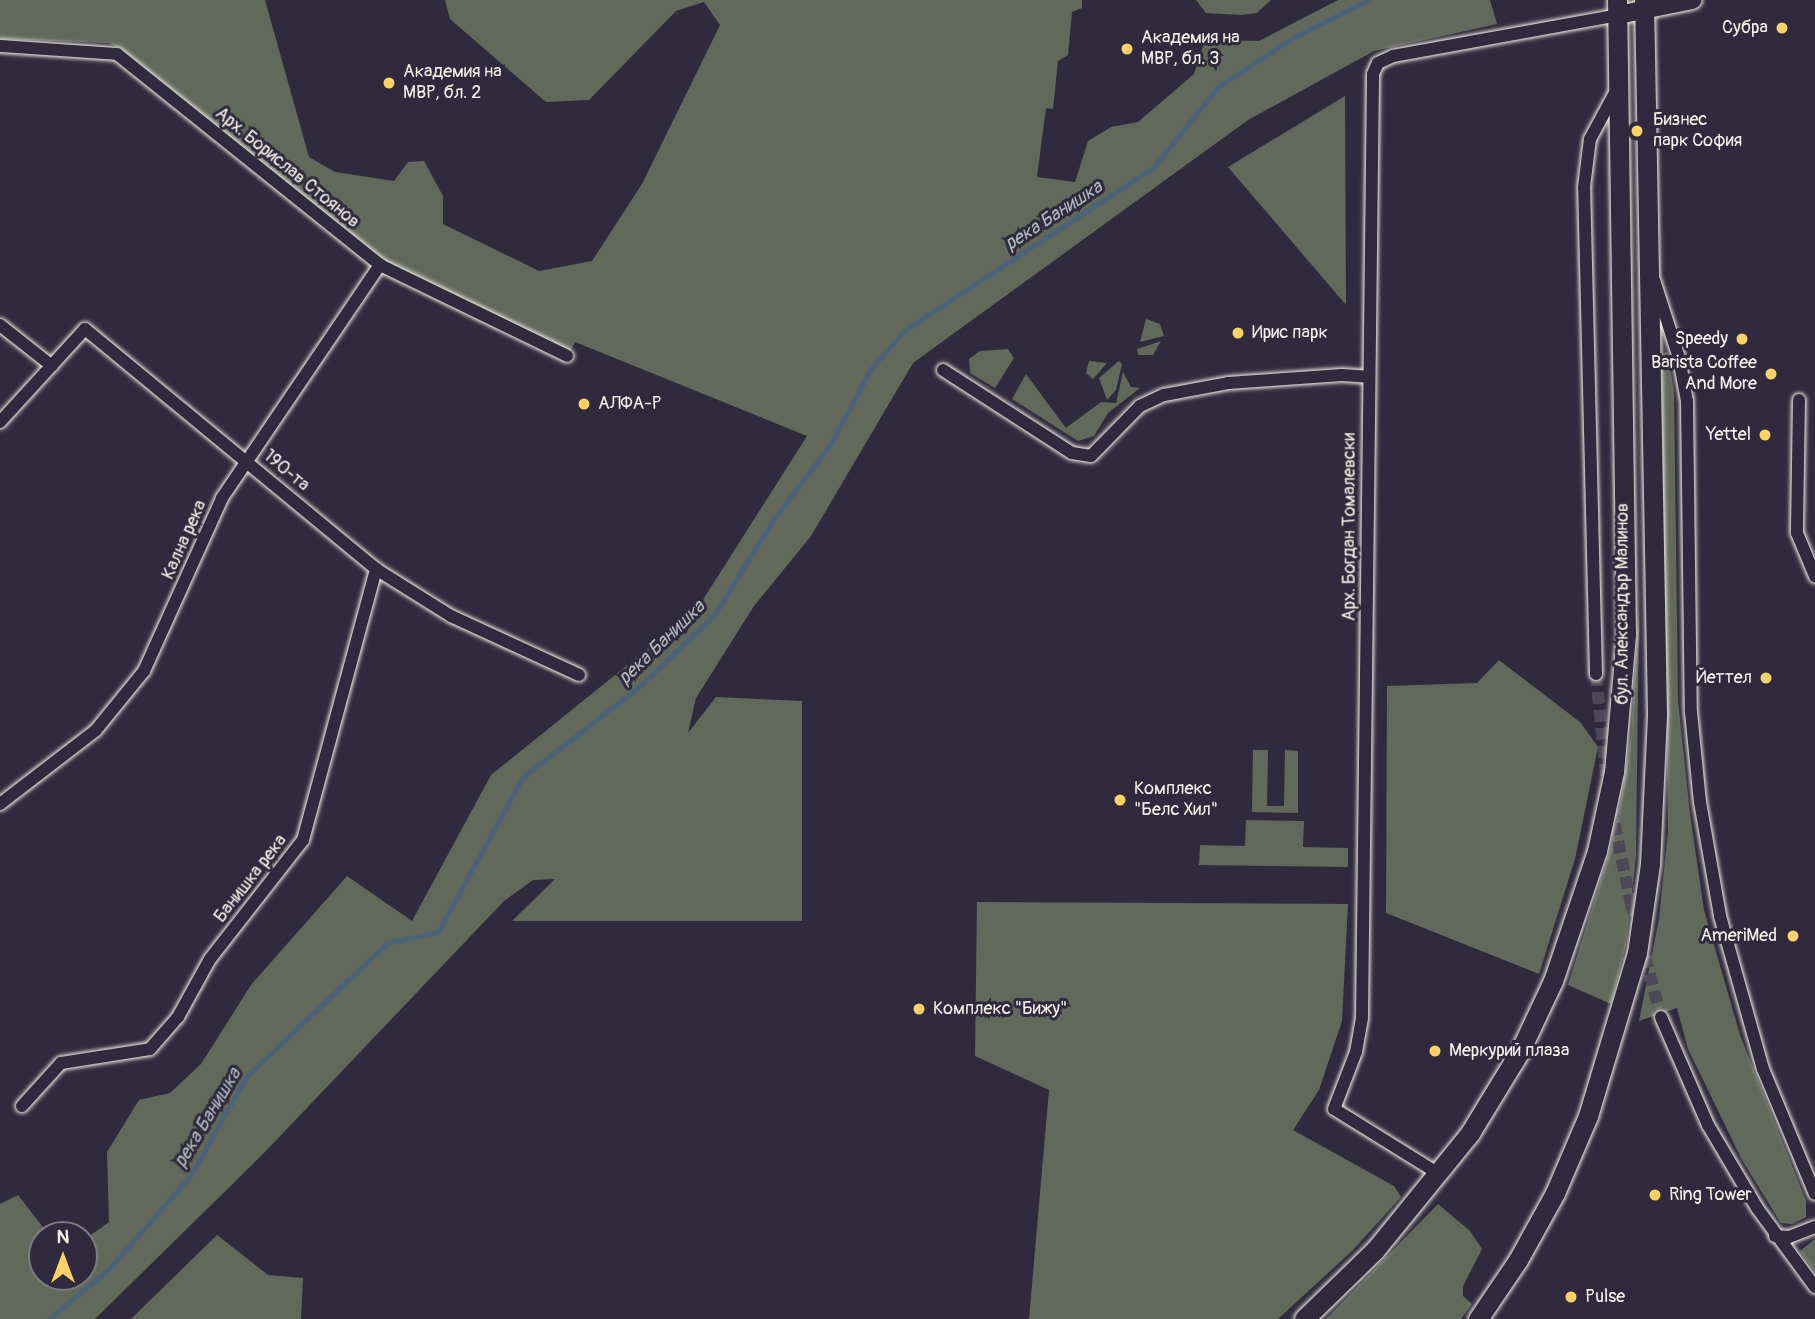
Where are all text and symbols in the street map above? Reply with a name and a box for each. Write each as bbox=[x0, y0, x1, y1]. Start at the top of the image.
place label: Субра bbox=[1722, 17, 1768, 39]
marker: Субра bbox=[1774, 20, 1790, 36]
place label: Академия на МВР, бл. 3 bbox=[1141, 28, 1240, 70]
marker: Академия на МВР, бл. 3 bbox=[1119, 41, 1135, 57]
place label: Академия на МВР, бл. 2 bbox=[403, 62, 502, 104]
marker: Академия на МВР, бл. 2 bbox=[381, 75, 397, 91]
street label: Арх. Борислав Стоянов bbox=[210, 103, 364, 233]
place label: Бизнес парк София bbox=[1653, 110, 1742, 152]
marker: Бизнес парк София bbox=[1627, 121, 1647, 141]
water label: река Банишка bbox=[1001, 176, 1107, 256]
place label: Ирис парк bbox=[1252, 322, 1328, 344]
marker: Ирис парк bbox=[1230, 325, 1246, 341]
place label: Speedy bbox=[1675, 328, 1728, 350]
marker: Speedy bbox=[1734, 331, 1750, 347]
place label: Barista Coffee And More bbox=[1651, 353, 1757, 396]
marker: Barista Coffee And More bbox=[1763, 366, 1779, 382]
place label: АЛФА-Р bbox=[598, 393, 661, 415]
marker: АЛФА-Р bbox=[576, 396, 592, 412]
place label: Yettel bbox=[1706, 424, 1751, 446]
marker: Yettel bbox=[1757, 427, 1773, 443]
street label: Арх. Богдан Томалевски bbox=[1339, 433, 1361, 621]
street label: 190-та bbox=[259, 445, 313, 497]
street label: Кална река bbox=[158, 497, 212, 583]
street label: бул. Александър Малинов bbox=[1612, 503, 1634, 705]
water label: река Банишка bbox=[614, 596, 710, 690]
place label: Йеттел bbox=[1696, 667, 1752, 689]
marker: Йеттел bbox=[1758, 670, 1774, 686]
place label: Комплекс "Белс Хил" bbox=[1134, 779, 1218, 822]
marker: Комплекс "Белс Хил" bbox=[1112, 792, 1128, 808]
street label: Банишка река bbox=[210, 831, 292, 927]
place label: AmeriMed bbox=[1701, 925, 1777, 947]
marker: AmeriMed bbox=[1783, 926, 1803, 946]
place label: Комплекс "Бижу" bbox=[933, 998, 1067, 1020]
marker: Комплекс "Бижу" bbox=[911, 1001, 927, 1017]
place label: Меркурий плаза bbox=[1449, 1040, 1569, 1062]
marker: Меркурий плаза bbox=[1427, 1043, 1443, 1059]
water label: река Банишка bbox=[170, 1064, 246, 1172]
place label: Ring Tower bbox=[1669, 1184, 1752, 1206]
marker: Ring Tower bbox=[1647, 1187, 1663, 1203]
north arrow bbox=[28, 1221, 98, 1291]
text: N bbox=[57, 1225, 69, 1249]
place label: Pulse bbox=[1585, 1286, 1625, 1308]
marker: Pulse bbox=[1563, 1289, 1579, 1305]

